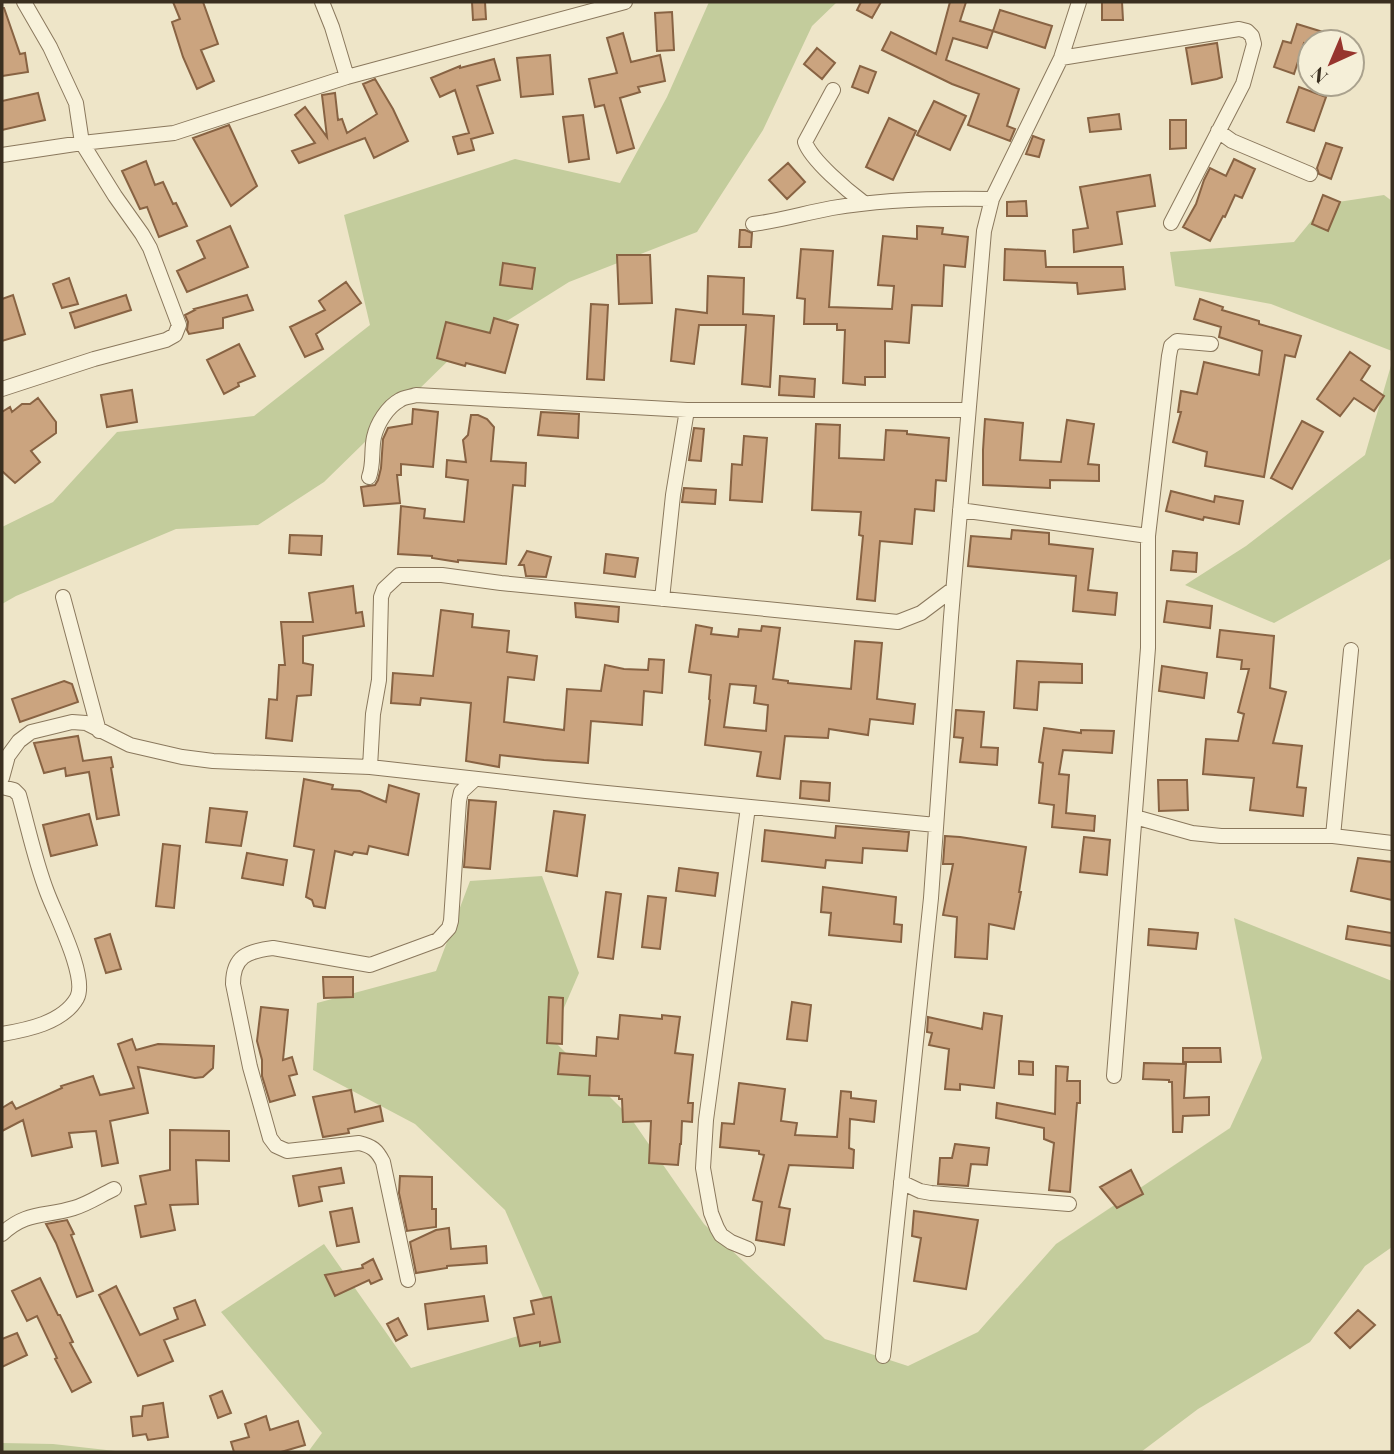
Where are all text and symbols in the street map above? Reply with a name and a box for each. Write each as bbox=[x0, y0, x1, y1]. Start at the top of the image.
north arrow bbox=[1296, 28, 1366, 98]
text: N bbox=[1304, 62, 1332, 90]

